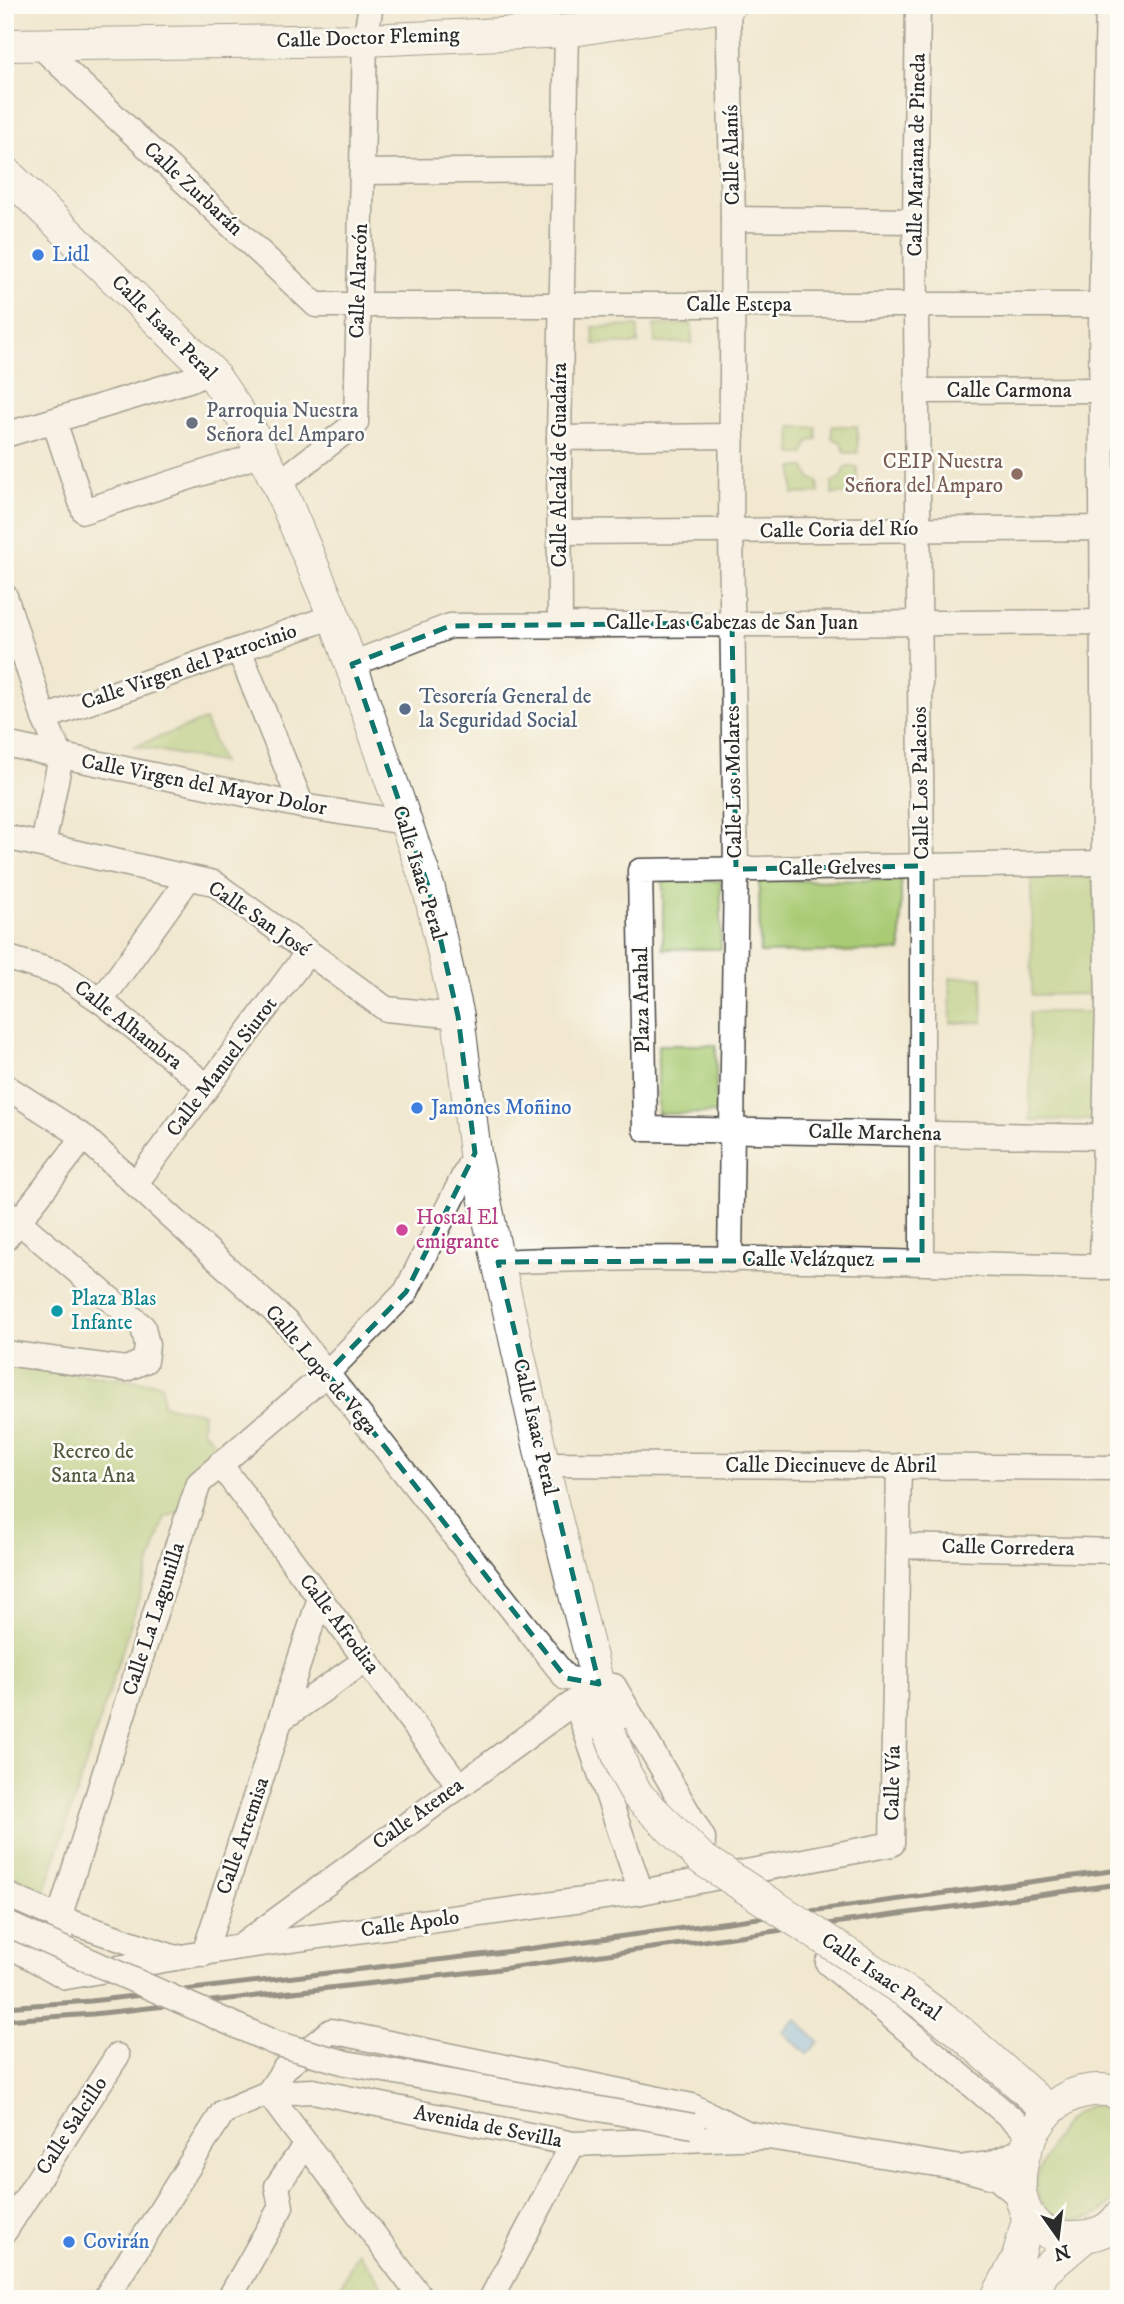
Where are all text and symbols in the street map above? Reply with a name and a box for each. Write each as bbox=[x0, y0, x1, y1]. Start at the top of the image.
street label: Calle Doctor Fleming bbox=[276, 22, 461, 54]
street label: Calle Mariana de Pineda bbox=[902, 53, 932, 257]
street label: Calle Alanís bbox=[718, 104, 746, 206]
street label: Calle Zurbarán bbox=[138, 136, 248, 242]
street label: Calle Alarcón bbox=[344, 223, 374, 339]
place label: Lidl bbox=[52, 242, 90, 268]
marker: Lidl bbox=[30, 247, 46, 263]
street label: Calle Isaac Peral bbox=[106, 270, 223, 387]
street label: Calle Estepa bbox=[686, 292, 792, 318]
street label: Calle Alcalá de Guadaíra bbox=[547, 362, 573, 567]
street label: Calle Carmona bbox=[946, 378, 1072, 404]
place label: Parroquia Nuestra Señora del Amparo bbox=[206, 398, 365, 448]
marker: Parroquia Nuestra Señora del Amparo bbox=[184, 415, 200, 431]
place label: CEIP Nuestra Señora del Amparo bbox=[844, 449, 1003, 499]
marker: CEIP Nuestra Señora del Amparo bbox=[1009, 466, 1025, 482]
street label: Calle Coria del Río bbox=[759, 516, 919, 544]
street label: Calle Las Cabezas de San Juan bbox=[606, 610, 858, 636]
street label: Calle Virgen del Patrocinio bbox=[78, 618, 300, 716]
place label: Tesorería General de la Seguridad Social bbox=[419, 684, 592, 734]
marker: Tesorería General de la Seguridad Social bbox=[397, 701, 413, 717]
street label: Calle Los Molares bbox=[720, 705, 748, 859]
street label: Calle Los Palacios bbox=[907, 706, 935, 860]
street label: Calle Virgen del Mayor Dolor bbox=[79, 748, 329, 822]
street label: Calle Isaac Peral bbox=[386, 803, 452, 944]
street label: Calle Gelves bbox=[778, 854, 882, 882]
street label: Calle San José bbox=[203, 875, 315, 963]
street label: Plaza Arahal bbox=[628, 946, 656, 1053]
street label: Calle Alhambra bbox=[69, 975, 187, 1075]
street label: Calle Manuel Siurot bbox=[161, 992, 283, 1142]
place label: Jamones Moñino bbox=[429, 1095, 572, 1121]
marker: Jamones Moñino bbox=[409, 1100, 425, 1116]
street label: Calle Marchena bbox=[808, 1119, 942, 1147]
place label: Hostal El emigrante bbox=[416, 1205, 499, 1255]
marker: Hostal El emigrante bbox=[394, 1222, 410, 1238]
street label: Calle Velázquez bbox=[742, 1247, 874, 1273]
place label: Plaza Blas Infante bbox=[71, 1286, 156, 1336]
street label: Calle Lope de Vega bbox=[259, 1300, 383, 1440]
marker: Plaza Blas Infante bbox=[49, 1303, 65, 1319]
street label: Calle Isaac Peral bbox=[507, 1356, 563, 1498]
park label: Recreo de Santa Ana bbox=[51, 1439, 135, 1489]
street label: Calle Diecinueve de Abril bbox=[725, 1453, 937, 1479]
street label: Calle Corredera bbox=[941, 1534, 1075, 1562]
street label: Calle La Lagunilla bbox=[117, 1539, 191, 1699]
street label: Calle Afrodita bbox=[293, 1569, 385, 1679]
street label: Calle Vía bbox=[879, 1745, 907, 1821]
street label: Calle Atenea bbox=[368, 1772, 469, 1856]
street label: Calle Artemisa bbox=[211, 1774, 275, 1898]
street label: Calle Apolo bbox=[359, 1904, 461, 1944]
street label: Calle Isaac Peral bbox=[816, 1927, 947, 2027]
street label: Calle Salcillo bbox=[31, 2072, 113, 2180]
street label: Avenida de Sevilla bbox=[412, 2100, 565, 2154]
north arrow bbox=[1023, 2202, 1092, 2272]
place label: Covirán bbox=[83, 2229, 150, 2255]
marker: Covirán bbox=[61, 2234, 77, 2250]
text: N bbox=[1051, 2239, 1072, 2265]

